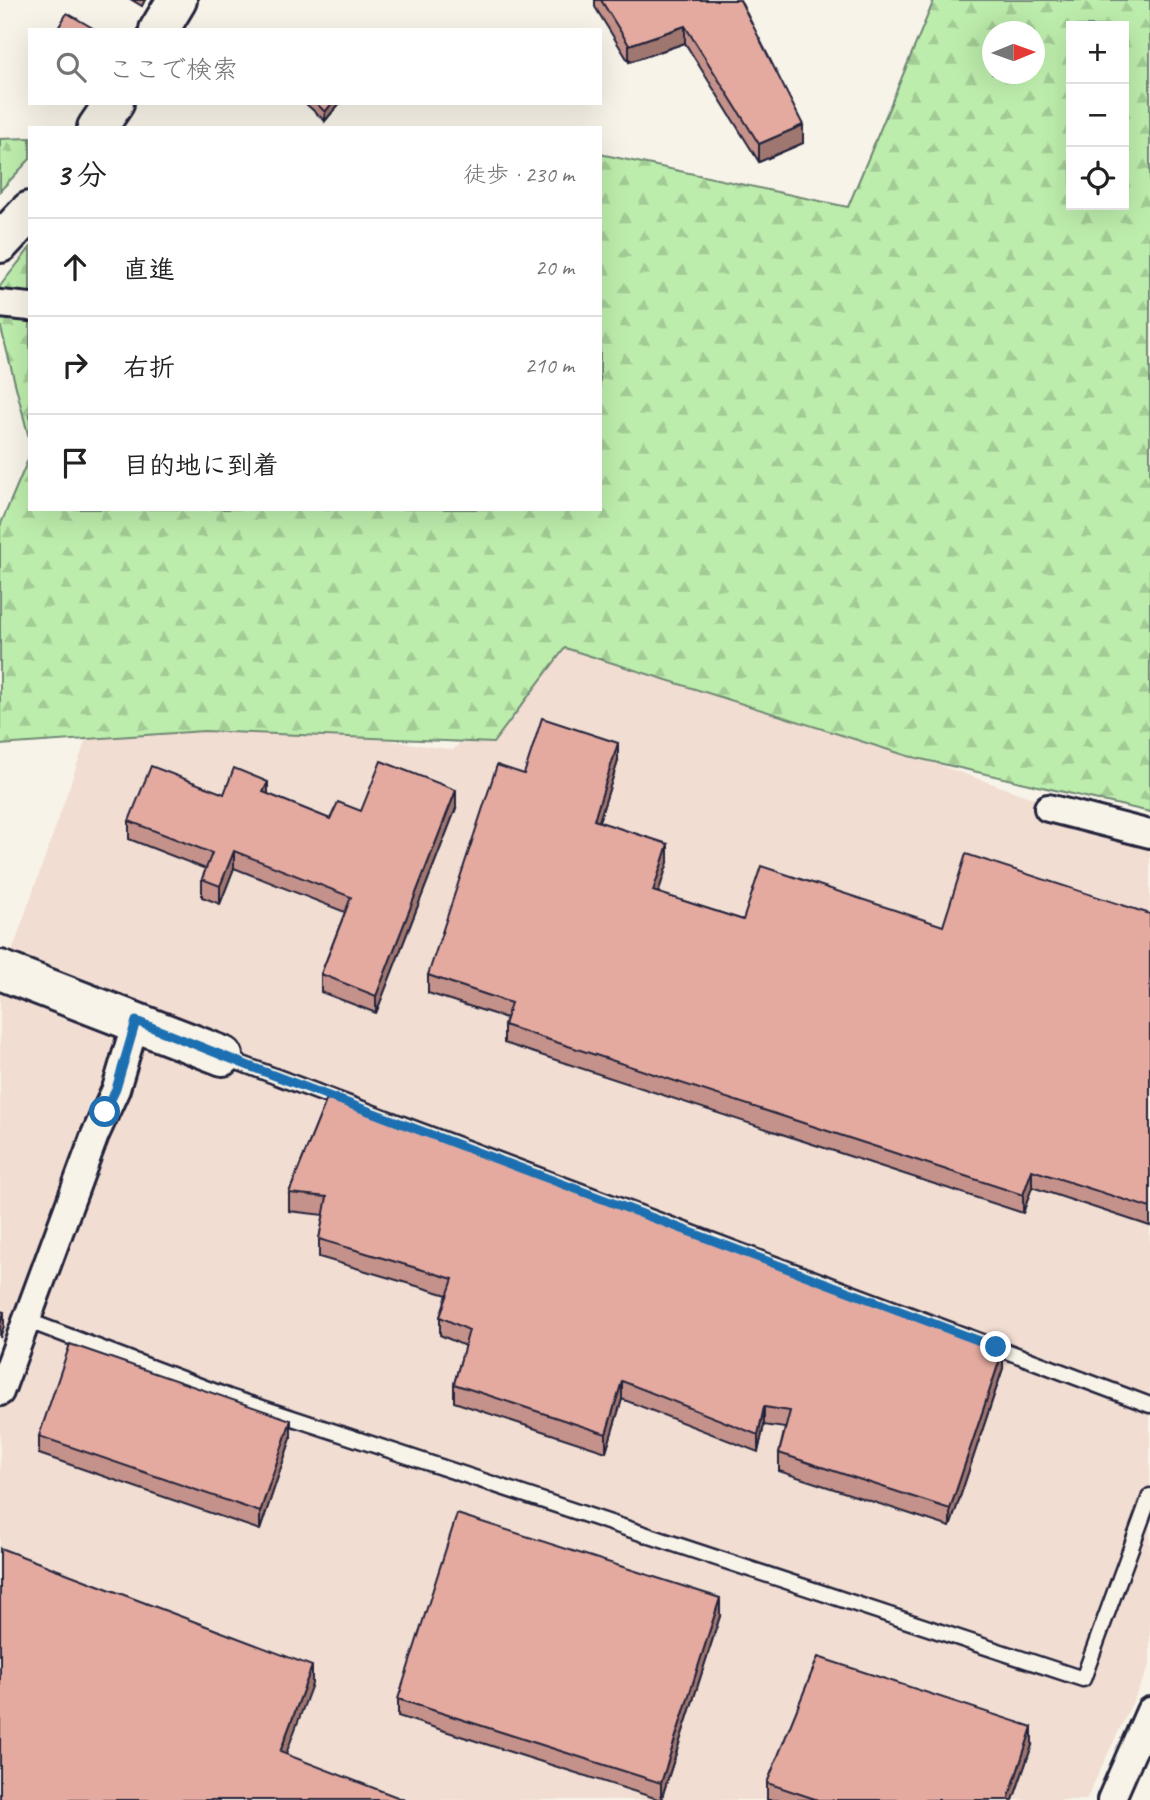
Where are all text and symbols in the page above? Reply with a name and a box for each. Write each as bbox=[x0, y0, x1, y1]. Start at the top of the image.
north arrow bbox=[982, 21, 1045, 84]
map controls bbox=[1066, 21, 1129, 210]
button: + bbox=[1066, 21, 1129, 84]
search box bbox=[28, 28, 602, 105]
icon: search bbox=[52, 48, 90, 86]
text: ここで検索 bbox=[108, 53, 238, 86]
button: − bbox=[1066, 84, 1129, 147]
button: locate bbox=[1066, 147, 1129, 210]
text: 3 分 bbox=[56, 156, 107, 194]
text: 徒歩 · 230 m bbox=[463, 160, 574, 189]
icon: ahead bbox=[56, 248, 94, 286]
text: 直進 bbox=[123, 253, 175, 286]
text: 20 m bbox=[535, 253, 574, 282]
icon: right bbox=[56, 346, 94, 384]
text: 右折 bbox=[123, 351, 175, 384]
text: 210 m bbox=[525, 351, 574, 380]
icon: arrive bbox=[56, 444, 94, 482]
text: 目的地に到着 bbox=[123, 449, 279, 482]
route start bbox=[89, 1096, 120, 1127]
route end bbox=[980, 1331, 1011, 1362]

